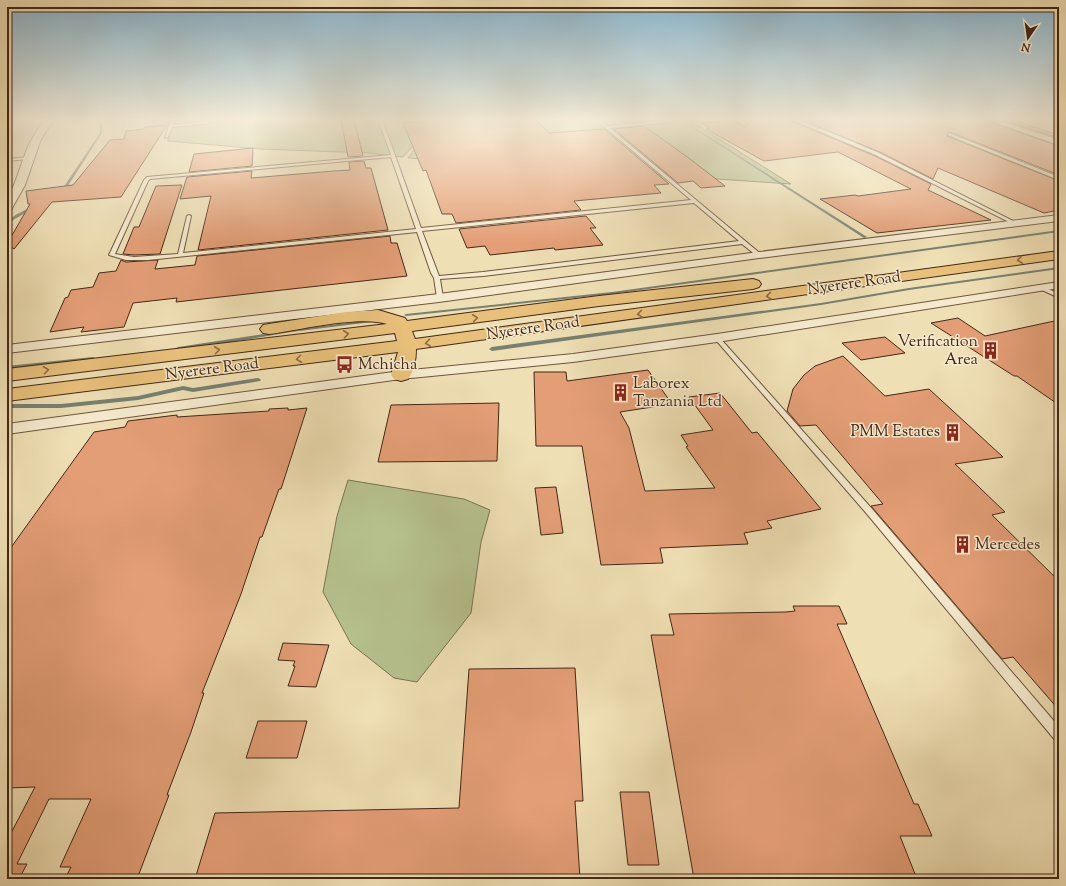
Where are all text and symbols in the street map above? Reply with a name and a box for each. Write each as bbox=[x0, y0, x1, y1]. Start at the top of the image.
north arrow bbox=[1008, 18, 1048, 58]
text: N bbox=[1020, 38, 1033, 56]
one-way arrow bbox=[1017, 255, 1023, 264]
street label: Nyerere Road bbox=[806, 266, 902, 302]
one-way arrow bbox=[766, 291, 772, 300]
one-way arrow bbox=[637, 309, 643, 318]
street label: Nyerere Road bbox=[485, 311, 581, 347]
one-way arrow bbox=[471, 314, 478, 323]
one-way arrow bbox=[342, 330, 349, 339]
place label: Verification Area bbox=[897, 331, 979, 372]
one-way arrow bbox=[425, 338, 431, 347]
building icon: Verification Area bbox=[981, 341, 1001, 361]
one-way arrow bbox=[213, 346, 220, 355]
street label: Nyerere Road bbox=[164, 353, 260, 387]
one-way arrow bbox=[296, 354, 302, 363]
place label: Mchicha bbox=[358, 354, 418, 377]
bus stop icon: Mchicha bbox=[335, 355, 355, 375]
one-way arrow bbox=[43, 366, 49, 375]
place label: Laborex Tanzania Ltd bbox=[633, 373, 722, 414]
building icon: Laborex Tanzania Ltd bbox=[610, 383, 630, 403]
place label: PMM Estates bbox=[851, 421, 940, 444]
building icon: PMM Estates bbox=[943, 422, 963, 442]
place label: Mercedes bbox=[975, 534, 1040, 557]
building icon: Mercedes bbox=[952, 535, 972, 555]

